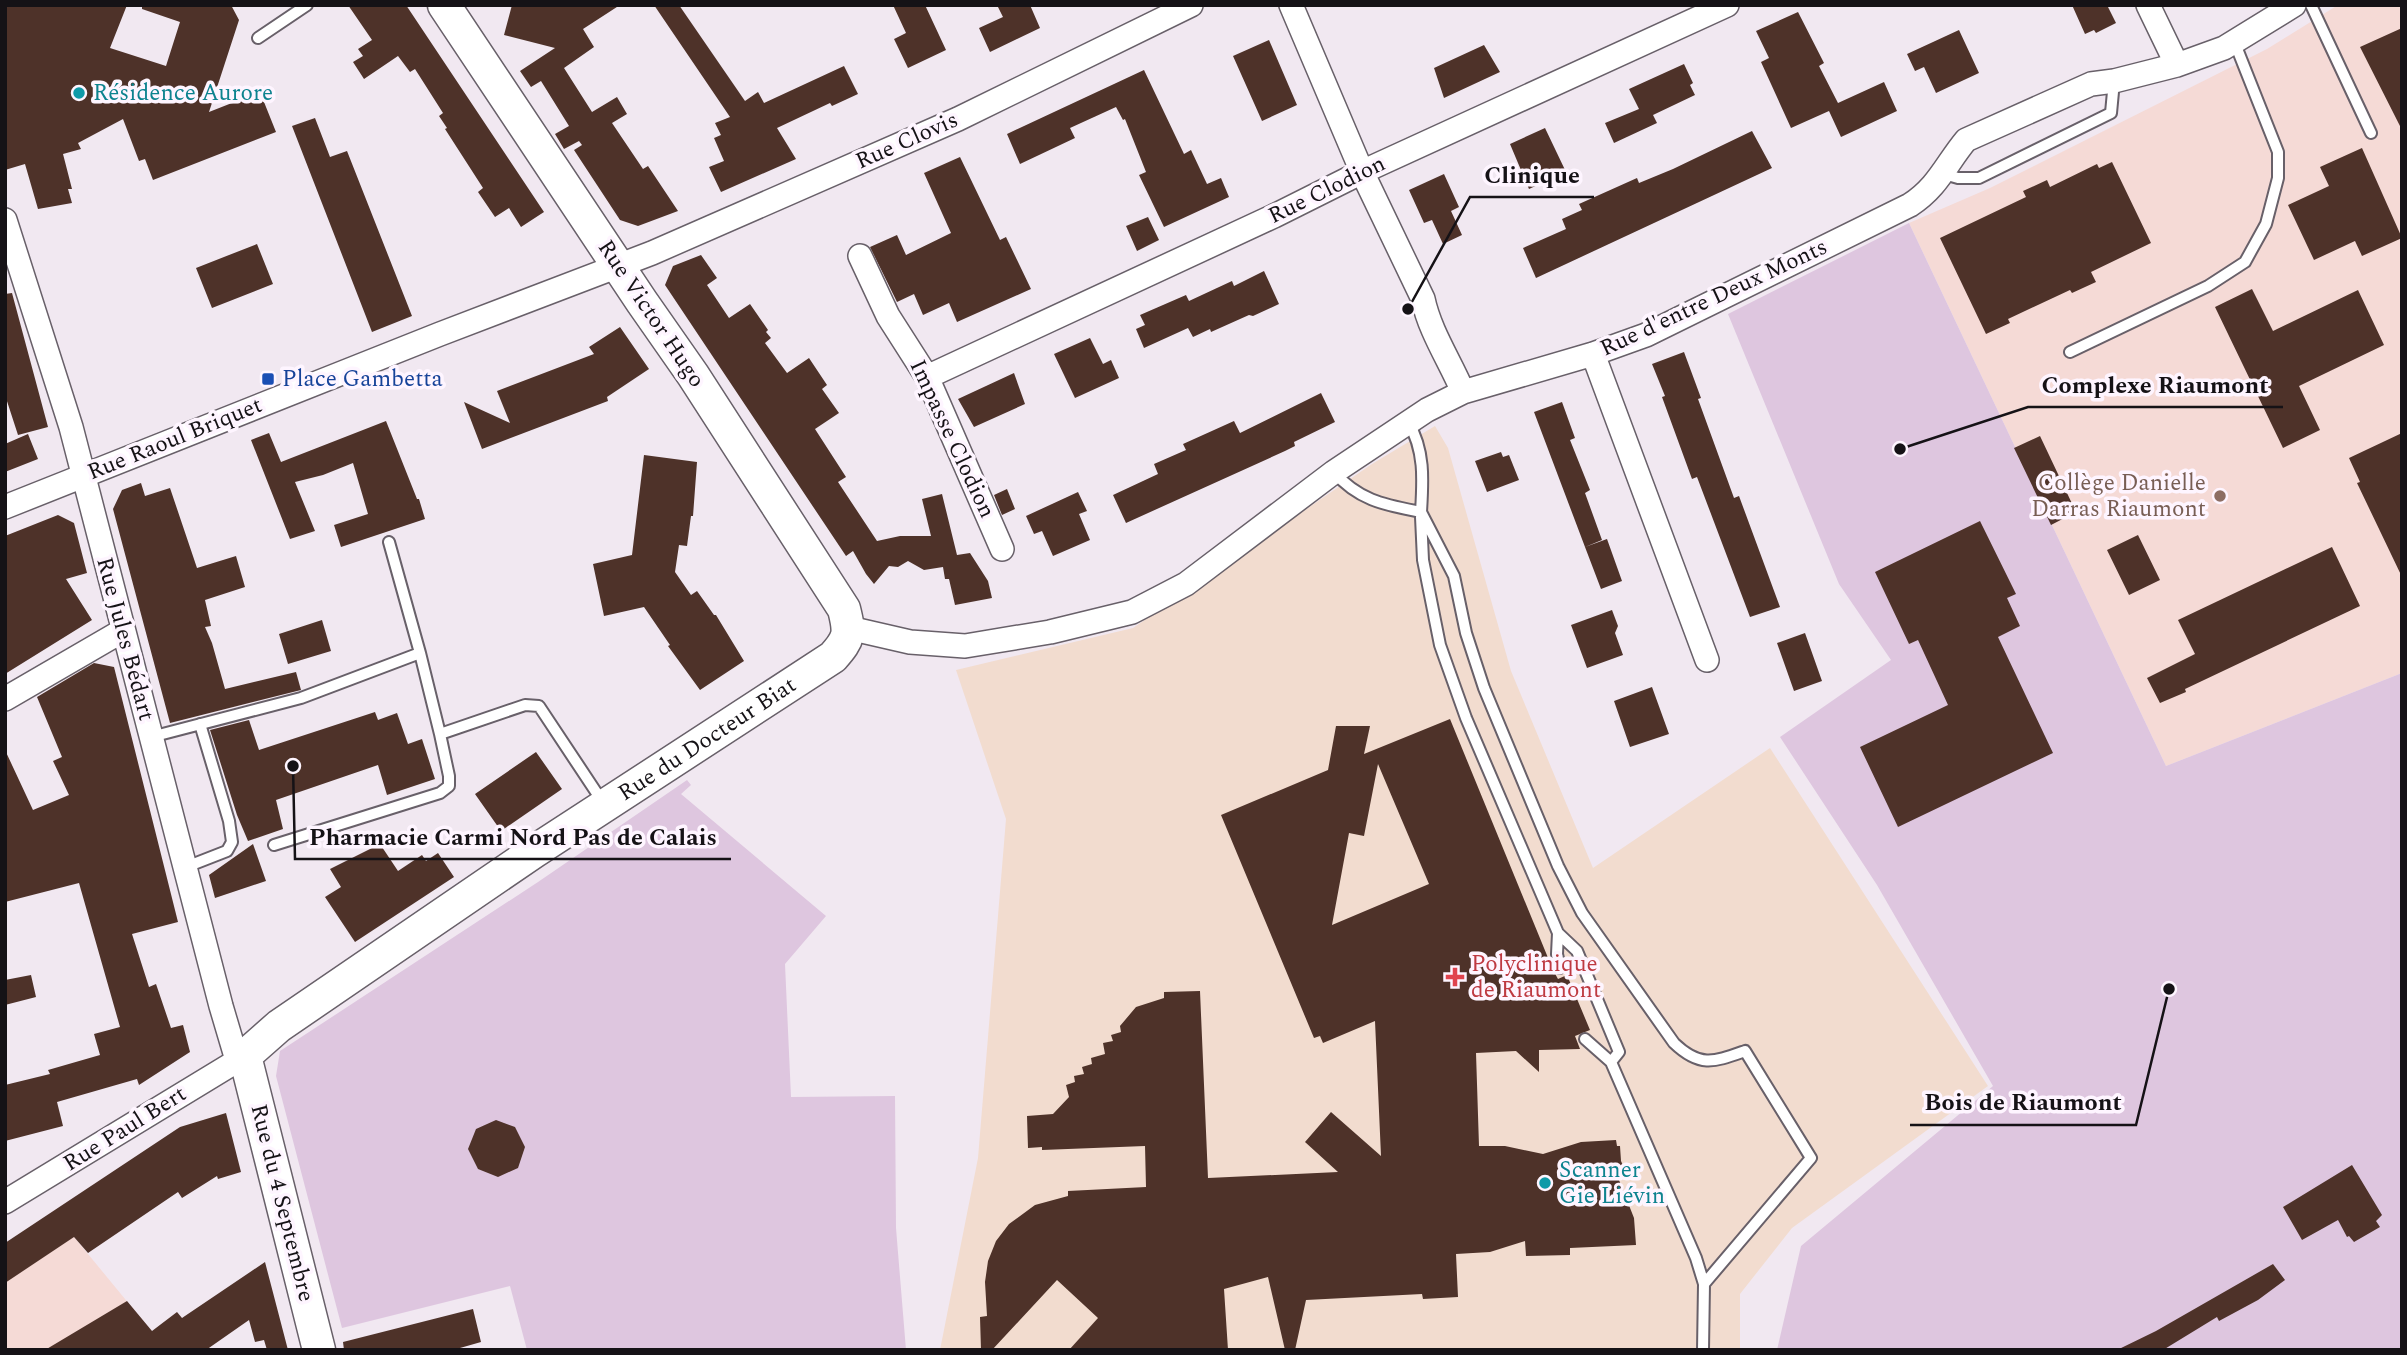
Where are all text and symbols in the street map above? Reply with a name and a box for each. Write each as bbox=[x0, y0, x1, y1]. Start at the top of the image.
place label: Résidence Aurore bbox=[93, 76, 273, 111]
marker: Résidence Aurore bbox=[71, 85, 87, 101]
street label: Rue Clovis bbox=[850, 103, 964, 179]
street label: Rue Clodion bbox=[1262, 146, 1392, 234]
callout: Clinique bbox=[1470, 152, 1594, 197]
text: Clinique bbox=[1484, 158, 1580, 194]
street label: Rue d'entre Deux Monts bbox=[1594, 230, 1834, 366]
street label: Rue Victor Hugo bbox=[588, 233, 714, 395]
street label: Impasse Clodion bbox=[900, 354, 1004, 524]
place label: Place Gambetta bbox=[282, 362, 443, 397]
callout: Complexe Riaumont bbox=[2028, 362, 2283, 407]
text: Complexe Riaumont bbox=[2041, 368, 2269, 404]
marker: Place Gambetta bbox=[260, 371, 276, 387]
street label: Rue Raoul Briquet bbox=[82, 388, 268, 490]
place label: Collège Danielle Darras Riaumont bbox=[2031, 466, 2206, 527]
marker: Collège Danielle Darras Riaumont bbox=[2212, 488, 2228, 504]
street label: Rue Jules Bédart bbox=[86, 553, 164, 725]
street label: Rue du Docteur Biat bbox=[611, 668, 803, 810]
callout: Pharmacie Carmi Nord Pas de Calais bbox=[295, 814, 731, 859]
text: Pharmacie Carmi Nord Pas de Calais bbox=[309, 820, 717, 856]
place label: Polyclinique de Riaumont bbox=[1471, 947, 1601, 1008]
marker: Polyclinique de Riaumont bbox=[1445, 967, 1465, 987]
street label: Rue Paul Bert bbox=[57, 1077, 193, 1181]
callout: Bois de Riaumont bbox=[1910, 1080, 2136, 1125]
text: Bois de Riaumont bbox=[1924, 1085, 2122, 1121]
street label: Rue du 4 Septembre bbox=[241, 1100, 323, 1306]
place label: Scanner Gie Liévin bbox=[1559, 1153, 1665, 1214]
marker: Scanner Gie Liévin bbox=[1537, 1175, 1553, 1191]

